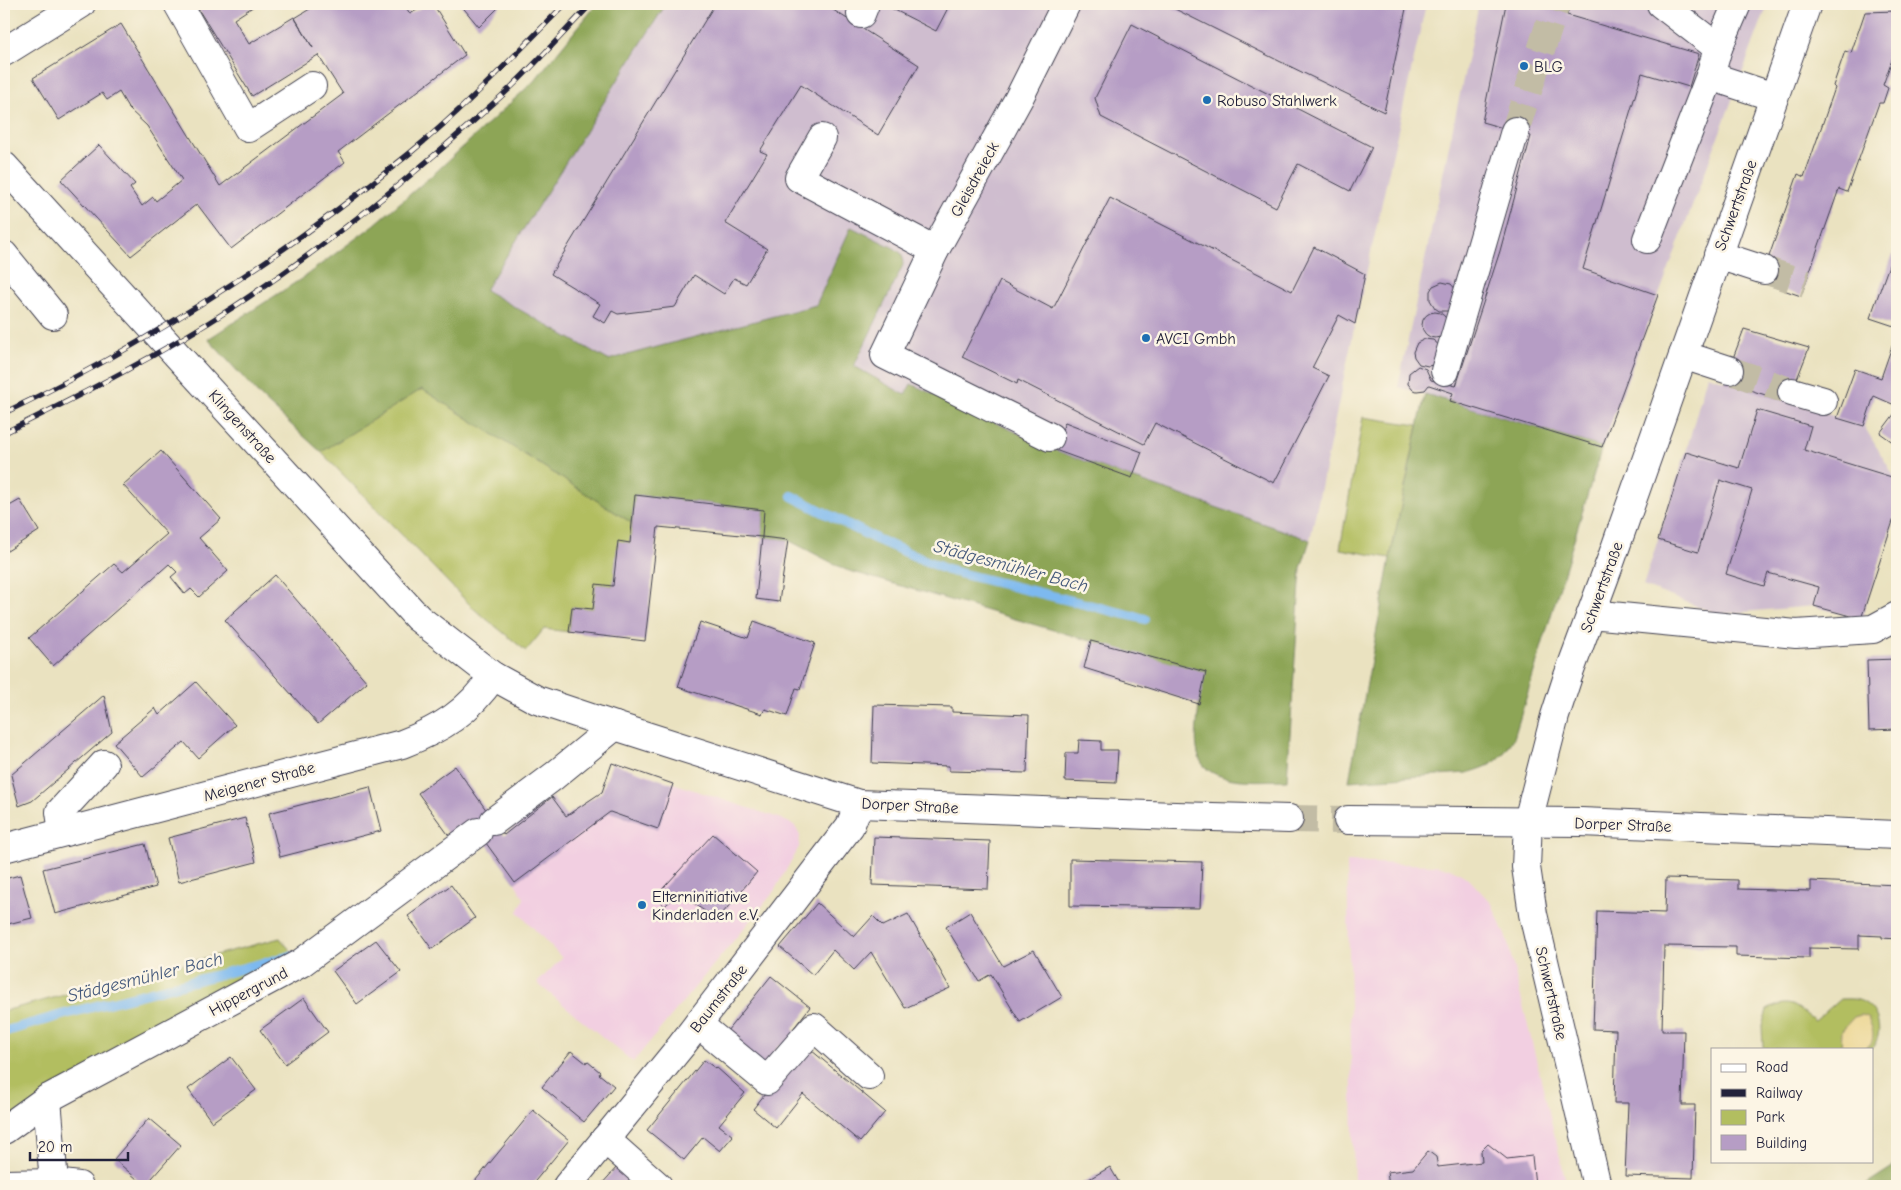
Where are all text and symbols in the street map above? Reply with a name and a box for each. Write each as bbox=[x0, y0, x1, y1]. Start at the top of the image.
place label: BLG bbox=[1534, 58, 1563, 76]
marker: BLG bbox=[1518, 60, 1530, 72]
place label: Robuso Stahlwerk bbox=[1217, 92, 1337, 110]
marker: Robuso Stahlwerk bbox=[1201, 94, 1213, 106]
street label: Gleisdreieck bbox=[947, 139, 1003, 220]
street label: Schwertstraße bbox=[1711, 157, 1761, 253]
place label: AVCI Gmbh bbox=[1156, 330, 1236, 348]
marker: AVCI Gmbh bbox=[1140, 332, 1152, 344]
street label: Klingenstraße bbox=[205, 386, 280, 467]
water label: Städgesmühler Bach bbox=[931, 536, 1090, 597]
street label: Schwertstraße bbox=[1577, 539, 1627, 635]
street label: Meigener Straße bbox=[202, 758, 317, 805]
street label: Dorper Straße bbox=[861, 794, 959, 818]
street label: Dorper Straße bbox=[1574, 814, 1672, 836]
place label: Elterninitiative Kinderladen e.V. bbox=[652, 888, 759, 924]
marker: Elterninitiative Kinderladen e.V. bbox=[636, 899, 648, 911]
street label: Schwertstraße bbox=[1532, 945, 1571, 1042]
water label: Städgesmühler Bach bbox=[65, 948, 225, 1007]
street label: Baumstraße bbox=[687, 961, 751, 1036]
street label: Hippergrund bbox=[206, 964, 291, 1020]
legend bbox=[1711, 1048, 1874, 1162]
text: Road bbox=[1756, 1058, 1788, 1076]
text: Railway bbox=[1756, 1084, 1803, 1102]
text: Park bbox=[1756, 1108, 1785, 1126]
scale bar bbox=[30, 1130, 128, 1162]
text: Building bbox=[1756, 1134, 1807, 1152]
text: 20 m bbox=[38, 1138, 72, 1156]

